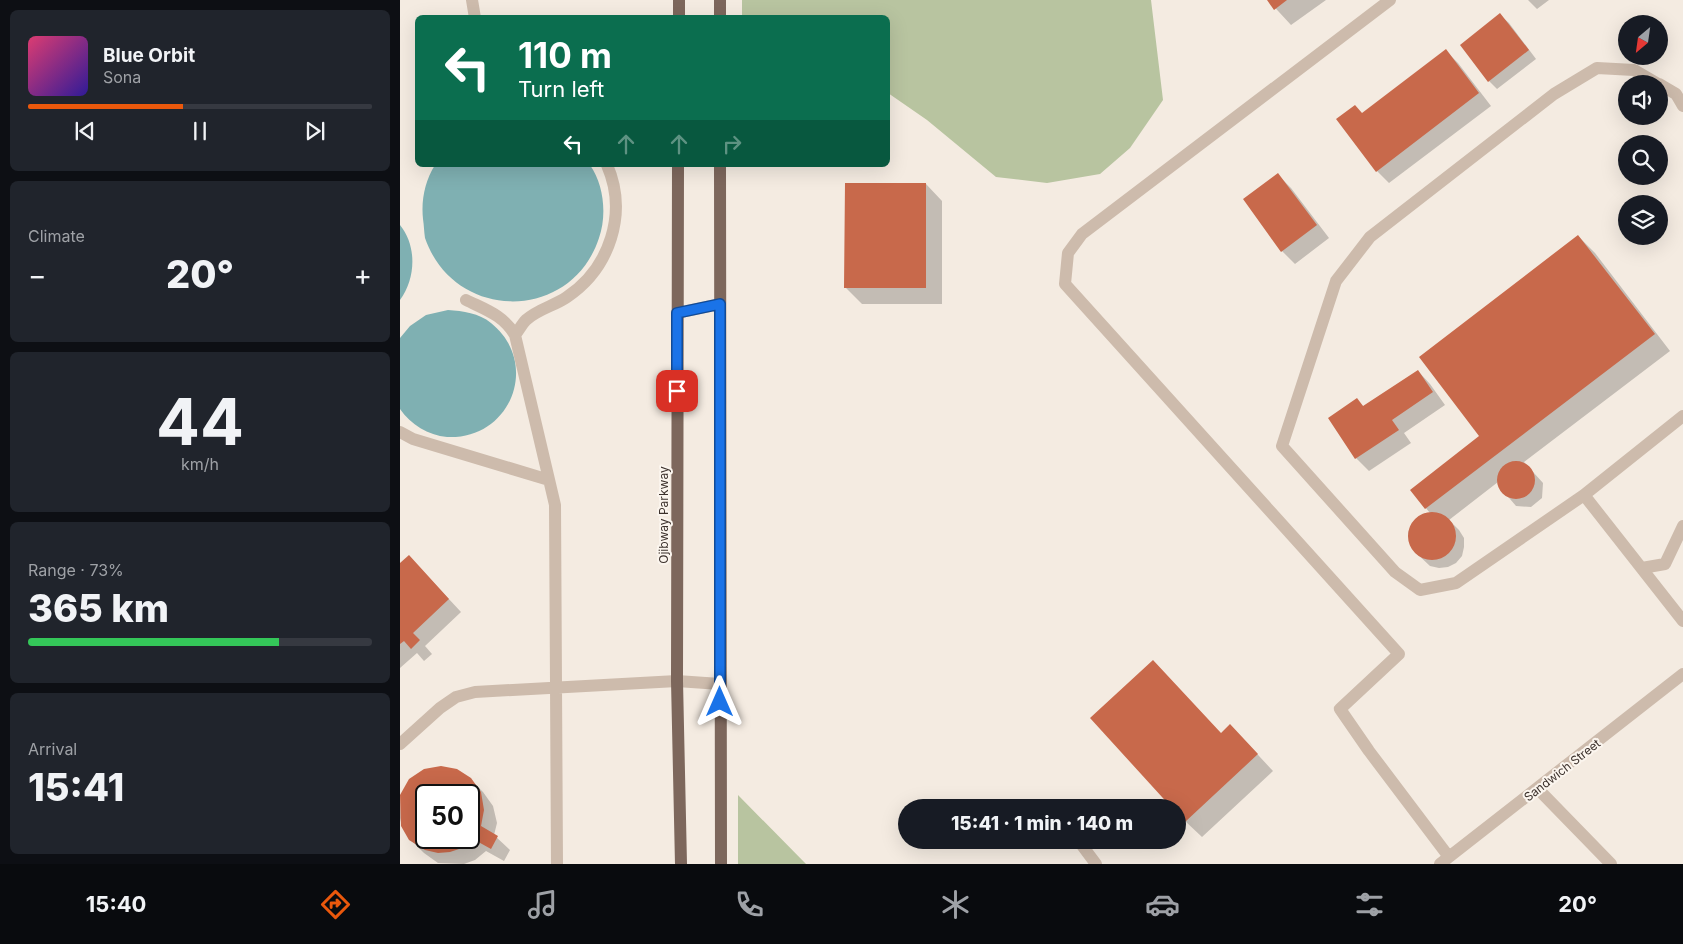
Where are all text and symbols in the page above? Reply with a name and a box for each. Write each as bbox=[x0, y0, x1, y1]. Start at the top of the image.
north arrow bbox=[1618, 15, 1668, 65]
map controls bbox=[1618, 15, 1668, 245]
text: 110 m bbox=[518, 34, 612, 76]
icon: left bbox=[435, 35, 500, 100]
text: Blue Orbit bbox=[103, 44, 195, 67]
text: Sona bbox=[103, 67, 141, 87]
button: sound bbox=[1618, 75, 1668, 125]
text: Turn left bbox=[518, 76, 604, 102]
icon: previous bbox=[71, 117, 99, 145]
icon: pause bbox=[186, 117, 214, 145]
icon: next bbox=[301, 117, 329, 145]
icon: left bbox=[559, 130, 587, 158]
icon: ahead bbox=[612, 130, 640, 158]
icon: ahead bbox=[665, 130, 693, 158]
icon: right bbox=[718, 130, 746, 158]
button: search bbox=[1618, 135, 1668, 185]
button: layers bbox=[1618, 195, 1668, 245]
text: Climate bbox=[28, 226, 85, 246]
text: 20° bbox=[166, 251, 234, 297]
text: − bbox=[28, 258, 47, 292]
text: + bbox=[353, 258, 372, 292]
pin bbox=[656, 370, 698, 412]
icon: arrive bbox=[663, 377, 691, 405]
text: 44 bbox=[156, 382, 244, 461]
text: km/h bbox=[181, 454, 219, 474]
street label: Ojibway Parkway bbox=[656, 466, 671, 564]
text: Range · 73% bbox=[28, 560, 124, 580]
text: 365 km bbox=[28, 585, 169, 631]
position arrow bbox=[693, 675, 745, 727]
street label: Sandwich Street bbox=[1521, 735, 1603, 804]
text: Arrival bbox=[28, 739, 77, 759]
text: 15:41 bbox=[28, 764, 124, 810]
speed limit sign: 50 bbox=[415, 784, 480, 849]
text: 15:41 · 1 min · 140 m bbox=[951, 812, 1133, 835]
icon: directions bbox=[318, 887, 353, 922]
icon: music bbox=[525, 887, 560, 922]
icon: phone bbox=[732, 887, 767, 922]
icon: climate bbox=[938, 887, 973, 922]
icon: car bbox=[1145, 887, 1180, 922]
icon: filters bbox=[1352, 887, 1387, 922]
text: 15:40 bbox=[86, 891, 146, 917]
text: 20° bbox=[1558, 891, 1597, 917]

